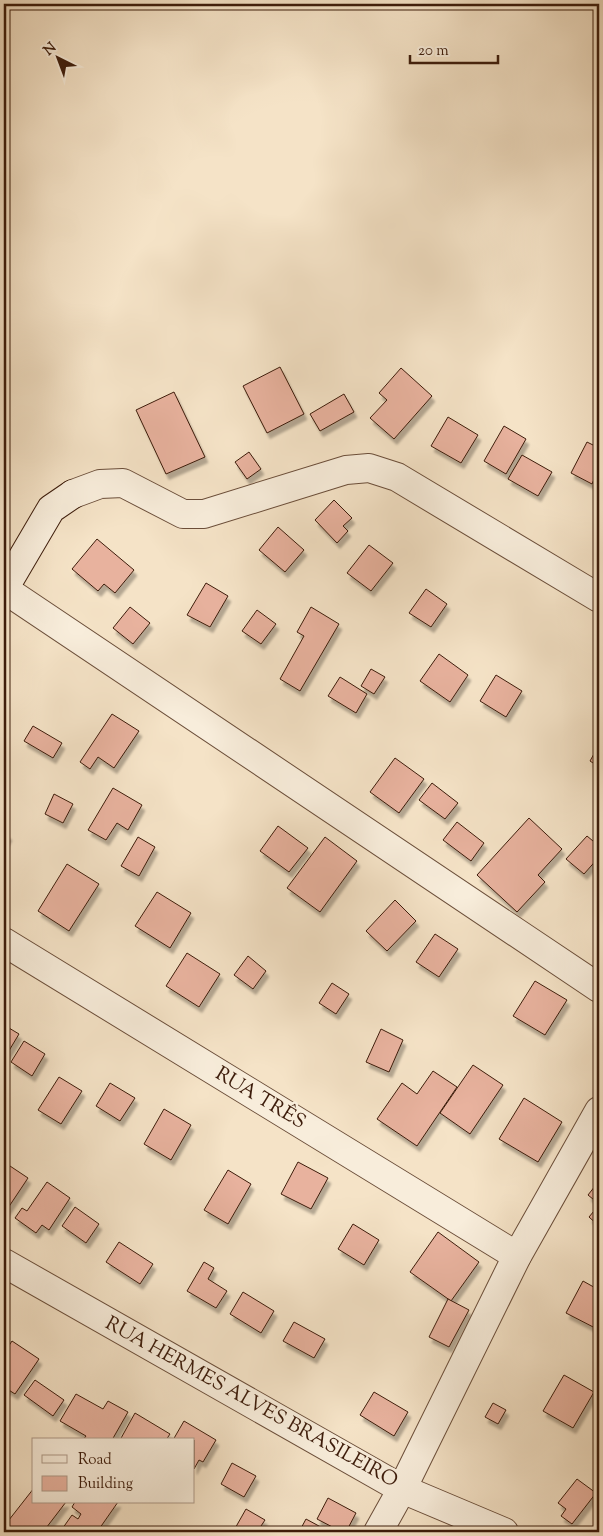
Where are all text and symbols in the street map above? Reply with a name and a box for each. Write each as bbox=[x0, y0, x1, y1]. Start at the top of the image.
north arrow bbox=[32, 32, 82, 82]
scale bar bbox=[410, 32, 498, 64]
text: N bbox=[40, 39, 61, 61]
text: 20 m bbox=[418, 41, 449, 62]
street label: RUA TRÊS bbox=[209, 1060, 311, 1138]
street label: RUA HERMES ALVES BRASILEIRO bbox=[99, 1310, 403, 1496]
legend bbox=[32, 1438, 195, 1504]
text: Road bbox=[78, 1450, 112, 1471]
text: Building bbox=[78, 1474, 133, 1495]

